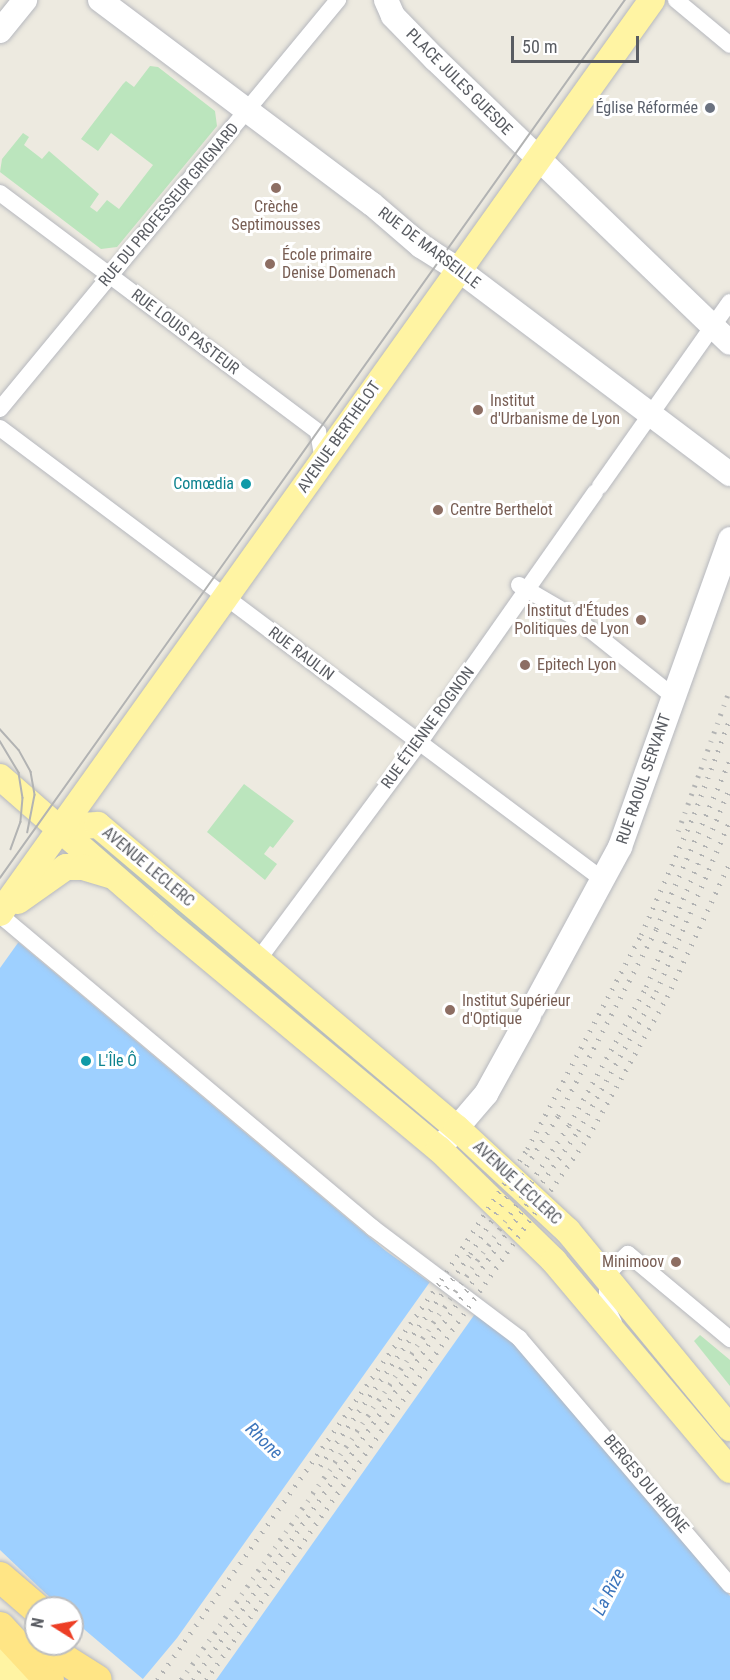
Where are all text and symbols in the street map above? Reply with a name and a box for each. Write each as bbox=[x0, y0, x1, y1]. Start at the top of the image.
scale bar bbox=[514, 24, 642, 62]
street label: PLACE JULES GUESDE bbox=[402, 25, 516, 139]
text: 50 m bbox=[522, 36, 557, 57]
place label: Église Réformée bbox=[595, 98, 698, 118]
marker: Église Réformée bbox=[703, 101, 717, 115]
street label: RUE DU PROFESSEUR GRIGNARD bbox=[95, 119, 243, 291]
marker: Crèche Septimousses bbox=[269, 181, 283, 195]
place label: Crèche Septimousses bbox=[231, 197, 321, 235]
street label: RUE DE MARSEILLE bbox=[374, 203, 484, 293]
place label: École primaire Denise Domenach bbox=[282, 245, 396, 283]
marker: École primaire Denise Domenach bbox=[263, 257, 277, 271]
street label: RUE LOUIS PASTEUR bbox=[127, 285, 243, 379]
street label: AVENUE BERTHELOT bbox=[293, 378, 385, 496]
place label: Institut d'Urbanisme de Lyon bbox=[490, 391, 620, 429]
marker: Institut d'Urbanisme de Lyon bbox=[471, 403, 485, 417]
place label: Comœdia bbox=[173, 474, 234, 494]
marker: Comœdia bbox=[239, 477, 253, 491]
place label: Centre Berthelot bbox=[450, 500, 553, 520]
marker: Centre Berthelot bbox=[431, 503, 445, 517]
place label: Institut d'Études Politiques de Lyon bbox=[514, 601, 629, 639]
marker: Institut d'Études Politiques de Lyon bbox=[634, 613, 648, 627]
street label: RUE RAULIN bbox=[264, 623, 338, 685]
place label: Epitech Lyon bbox=[537, 655, 616, 675]
marker: Epitech Lyon bbox=[518, 658, 532, 672]
street label: RUE ÉTIENNE ROGNON bbox=[377, 663, 479, 793]
street label: RUE RAOUL SERVANT bbox=[613, 711, 675, 847]
street label: AVENUE LECLERC bbox=[98, 823, 198, 911]
place label: Institut Supérieur d'Optique bbox=[462, 991, 570, 1029]
marker: Institut Supérieur d'Optique bbox=[443, 1003, 457, 1017]
place label: L'Île Ô bbox=[98, 1051, 137, 1071]
marker: L'Île Ô bbox=[79, 1054, 93, 1068]
street label: AVENUE LECLERC bbox=[469, 1137, 565, 1229]
place label: Minimoov bbox=[602, 1252, 664, 1272]
marker: Minimoov bbox=[669, 1255, 683, 1269]
water label: Rhone bbox=[241, 1418, 287, 1464]
street label: BERGES DU RHÔNE bbox=[599, 1431, 693, 1537]
water label: La Rize bbox=[588, 1565, 630, 1619]
north arrow bbox=[24, 1596, 84, 1656]
text: N bbox=[28, 1616, 48, 1629]

